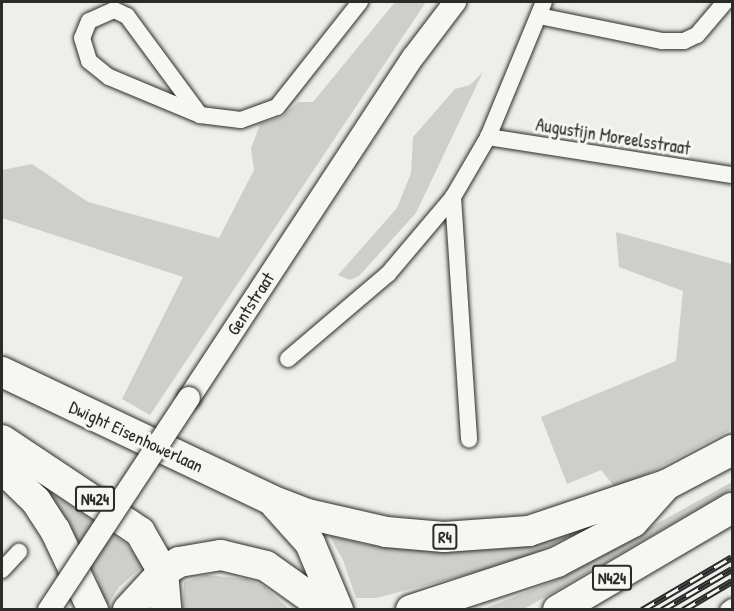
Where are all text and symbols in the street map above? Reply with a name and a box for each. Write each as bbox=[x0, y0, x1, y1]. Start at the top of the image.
street label: Augustijn Moreelsstraat bbox=[534, 114, 692, 160]
street label: Gentstraat bbox=[223, 269, 279, 339]
street label: Dwight Eisenhowerlaan bbox=[66, 397, 206, 477]
road number: N424 bbox=[74, 486, 116, 512]
road number: R4 bbox=[432, 524, 458, 550]
road number: N424 bbox=[591, 565, 633, 591]

